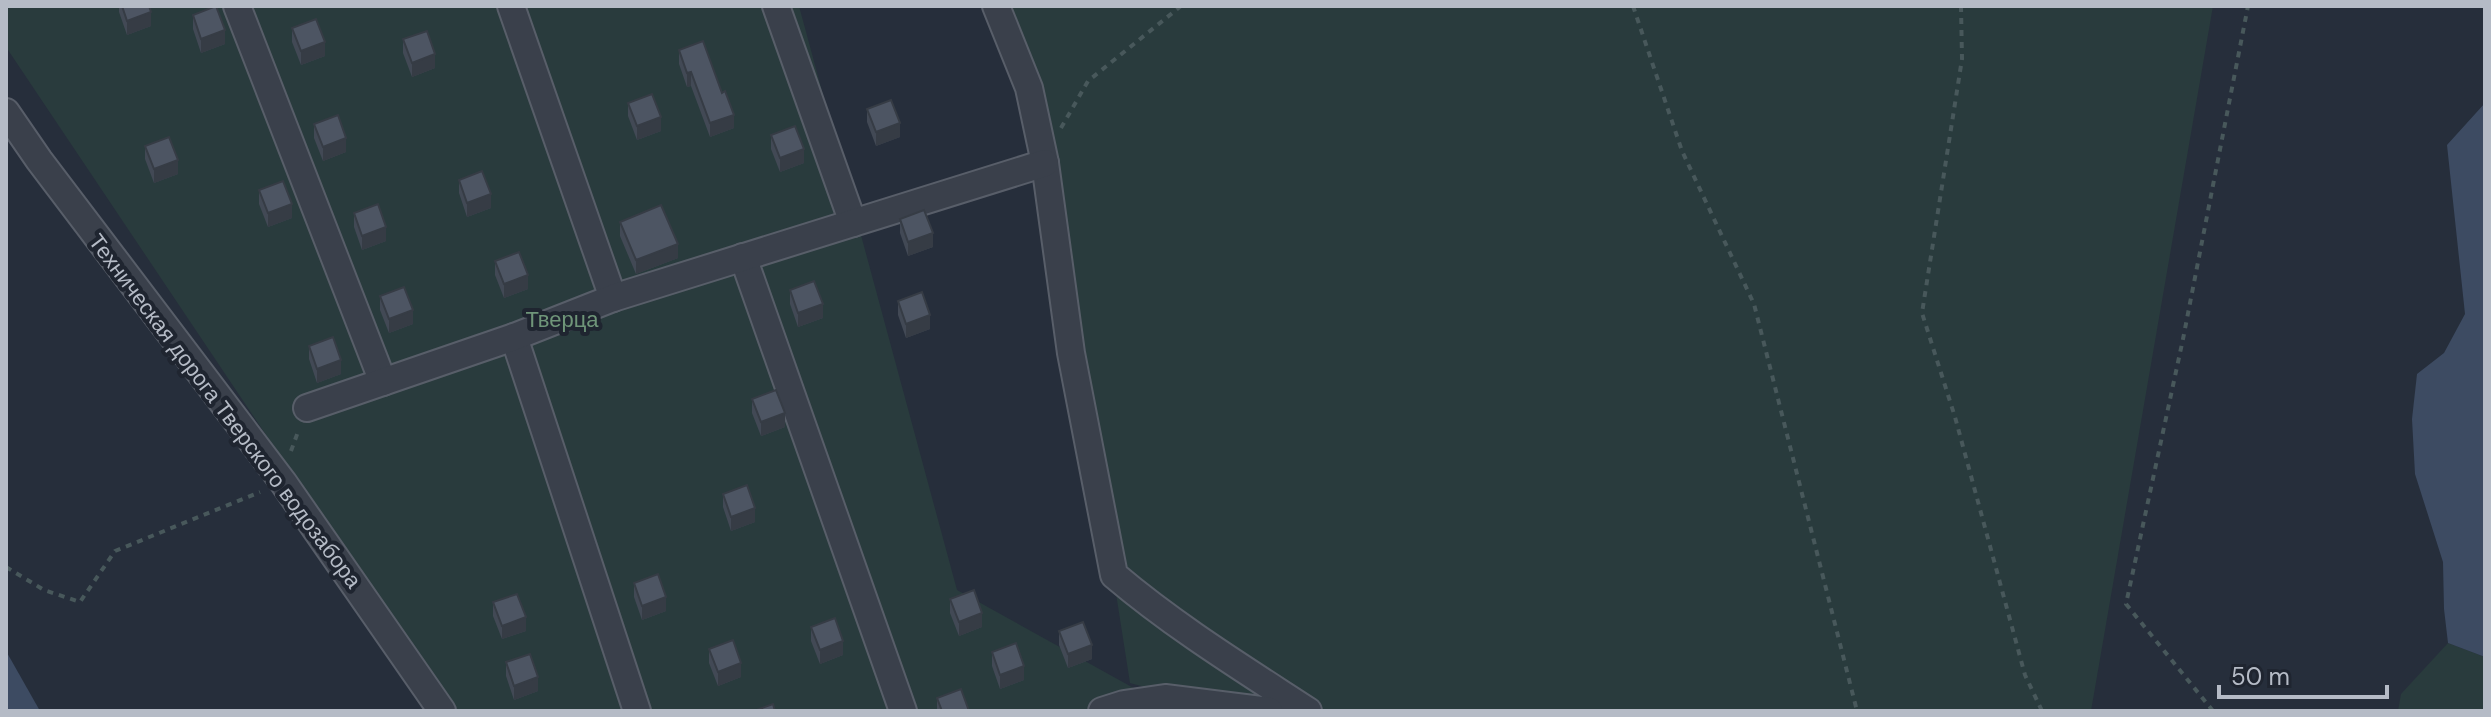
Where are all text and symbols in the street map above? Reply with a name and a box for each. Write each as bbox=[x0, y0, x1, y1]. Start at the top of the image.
street label: Техническая дорога Тверского водозабора bbox=[82, 228, 368, 594]
park label: Тверца bbox=[525, 305, 599, 334]
scale bar bbox=[2219, 649, 2387, 699]
text: 50 m bbox=[2231, 661, 2290, 692]

